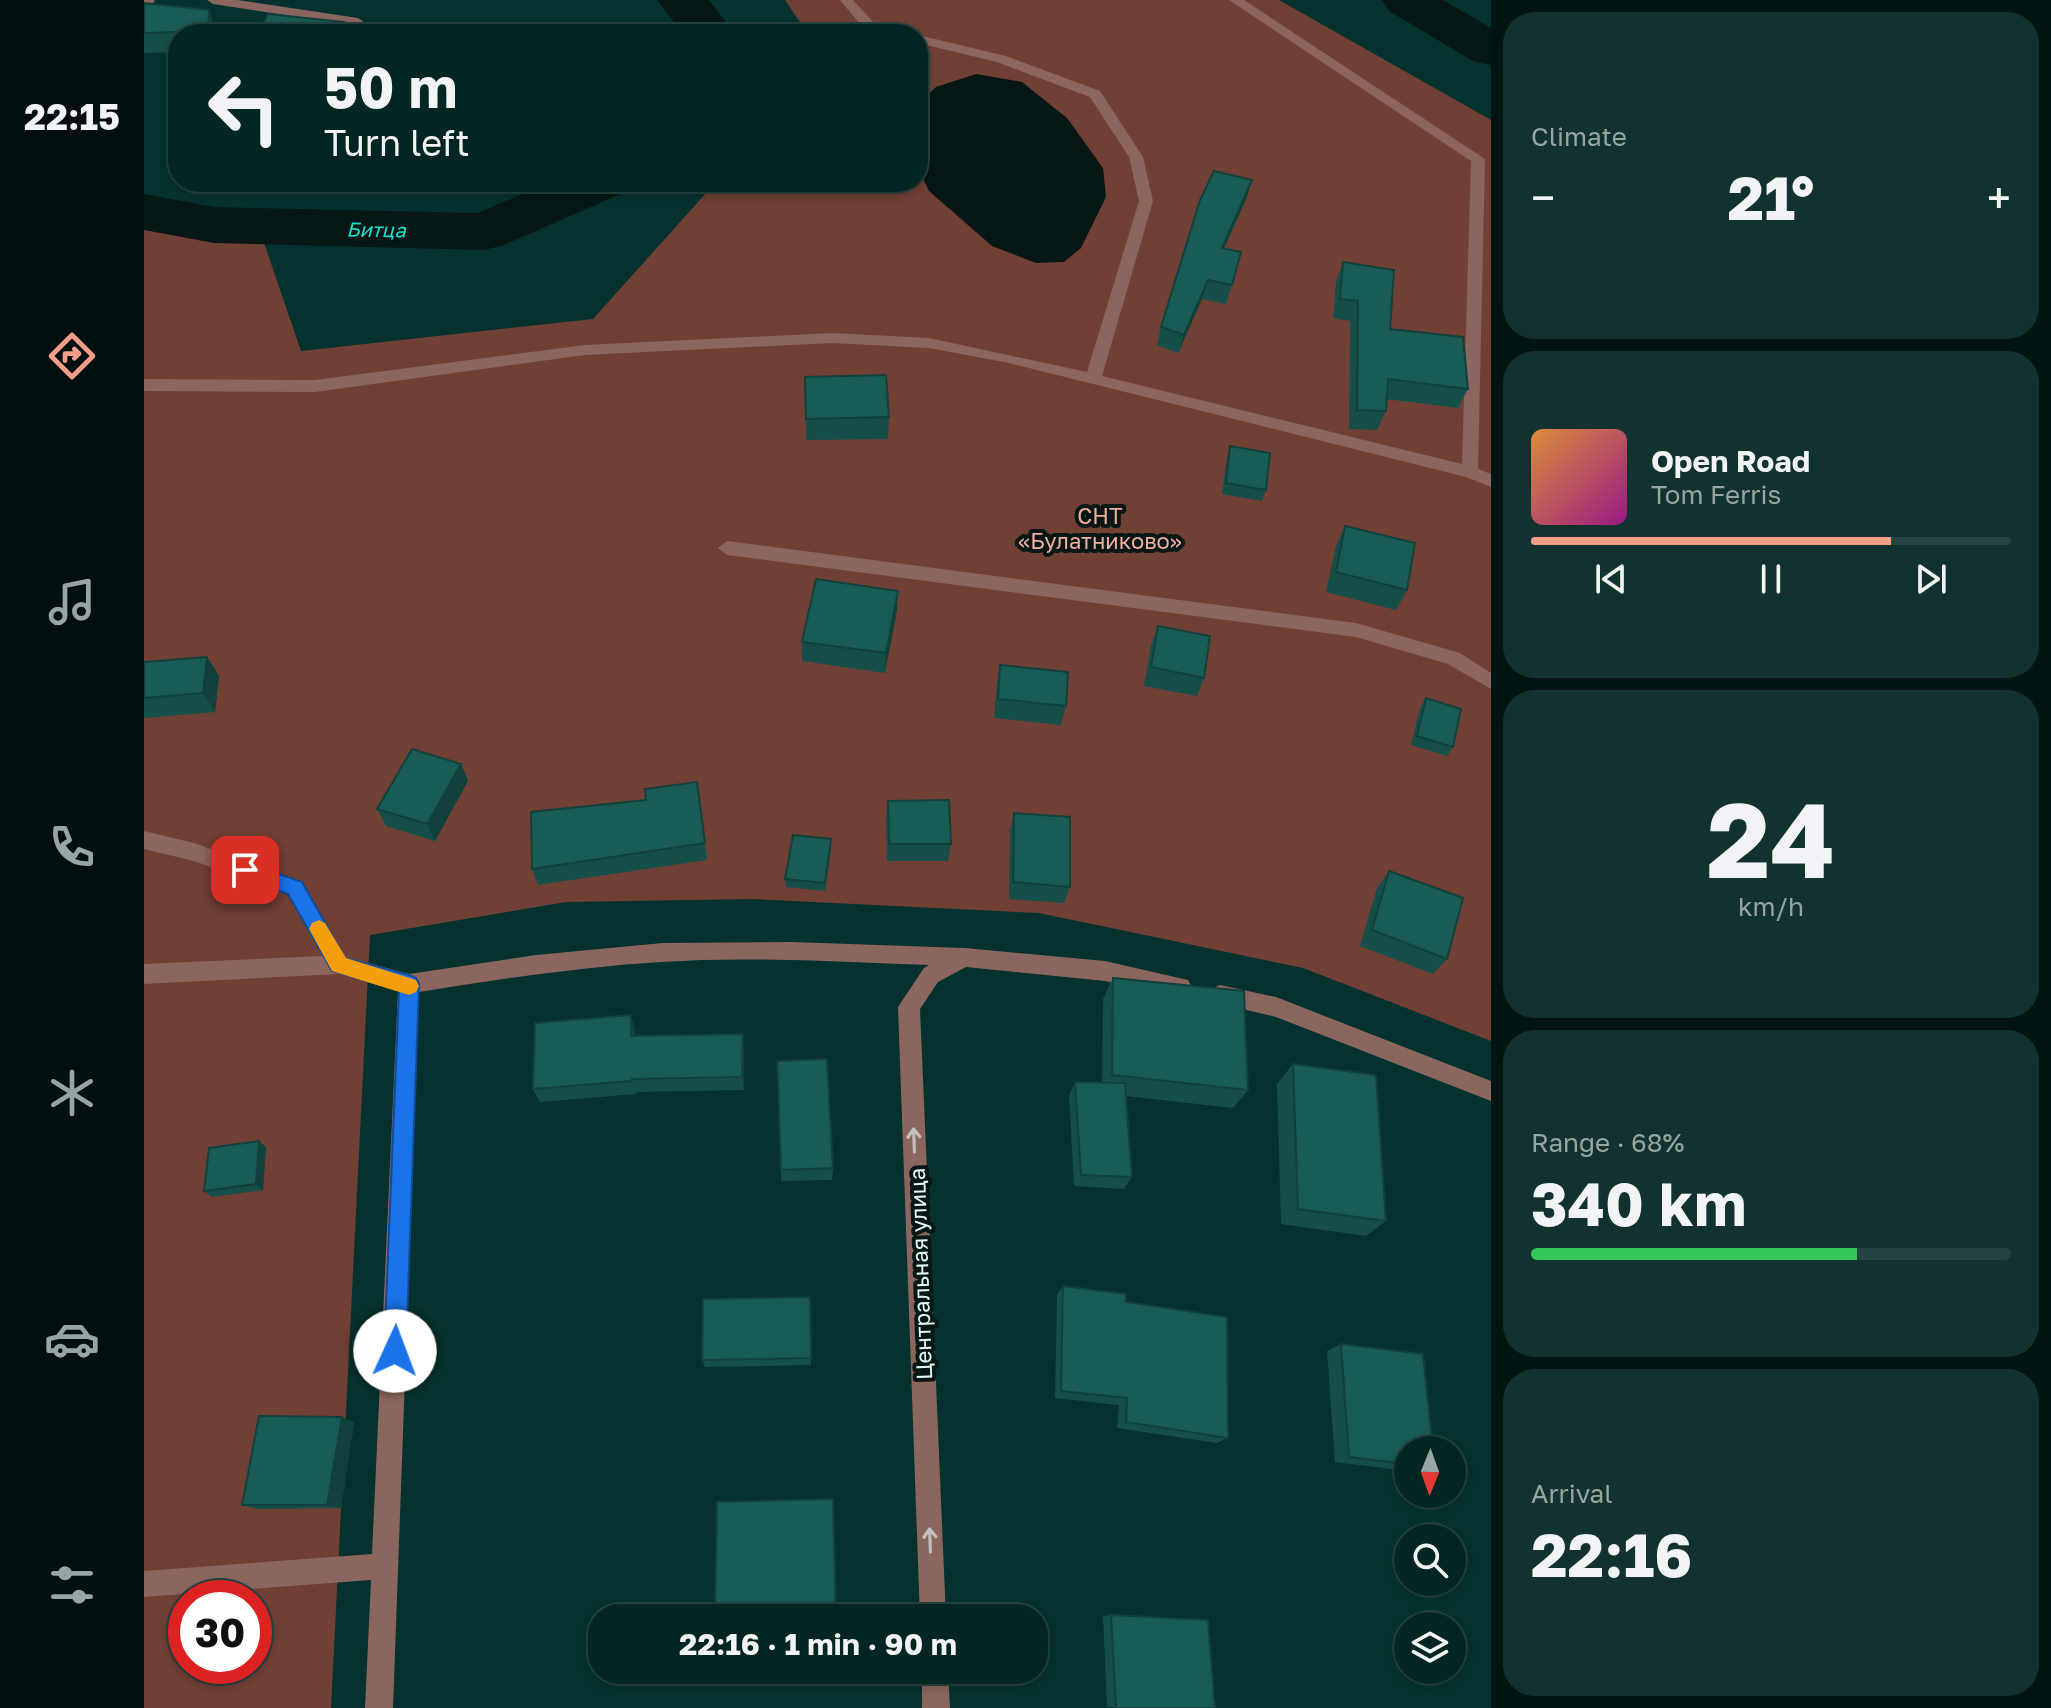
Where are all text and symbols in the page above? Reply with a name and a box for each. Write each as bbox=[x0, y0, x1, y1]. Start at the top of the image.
text: 50 m bbox=[324, 53, 458, 120]
icon: left bbox=[192, 56, 296, 160]
text: 22:15 bbox=[24, 95, 120, 138]
text: Turn left bbox=[324, 121, 470, 164]
text: Climate bbox=[1531, 121, 1627, 152]
text: 21° bbox=[1728, 161, 1814, 233]
text: − bbox=[1531, 171, 1555, 224]
text: + bbox=[1987, 171, 2011, 224]
water label: Битца bbox=[346, 216, 407, 242]
icon: directions bbox=[44, 328, 100, 384]
text: Open Road bbox=[1651, 443, 1810, 479]
text: Tom Ferris bbox=[1651, 479, 1781, 510]
park label: СНТ «Булатниково» bbox=[1018, 502, 1182, 554]
icon: previous bbox=[1589, 557, 1633, 601]
icon: pause bbox=[1749, 557, 1793, 601]
icon: next bbox=[1909, 557, 1953, 601]
icon: music bbox=[44, 574, 100, 630]
text: 24 bbox=[1707, 776, 1835, 901]
icon: phone bbox=[44, 819, 100, 875]
pin bbox=[211, 836, 279, 904]
icon: arrive bbox=[223, 848, 267, 892]
text: km/h bbox=[1738, 891, 1804, 922]
icon: climate bbox=[44, 1065, 100, 1121]
one-way arrow bbox=[907, 1127, 922, 1154]
text: Range · 68% bbox=[1531, 1127, 1684, 1158]
street label: Центральная улица bbox=[903, 1167, 937, 1381]
text: 340 km bbox=[1531, 1167, 1746, 1239]
position arrow bbox=[353, 1309, 437, 1393]
icon: car bbox=[44, 1311, 100, 1367]
north arrow bbox=[1394, 1436, 1466, 1508]
map controls bbox=[1394, 1436, 1466, 1684]
text: Arrival bbox=[1531, 1478, 1612, 1509]
text: 22:16 bbox=[1531, 1518, 1692, 1590]
button: search bbox=[1394, 1524, 1466, 1596]
one-way arrow bbox=[922, 1527, 937, 1554]
icon: filters bbox=[44, 1557, 100, 1613]
speed limit sign: 30 bbox=[168, 1580, 272, 1684]
button: layers bbox=[1394, 1612, 1466, 1684]
text: 22:16 · 1 min · 90 m bbox=[679, 1626, 957, 1662]

